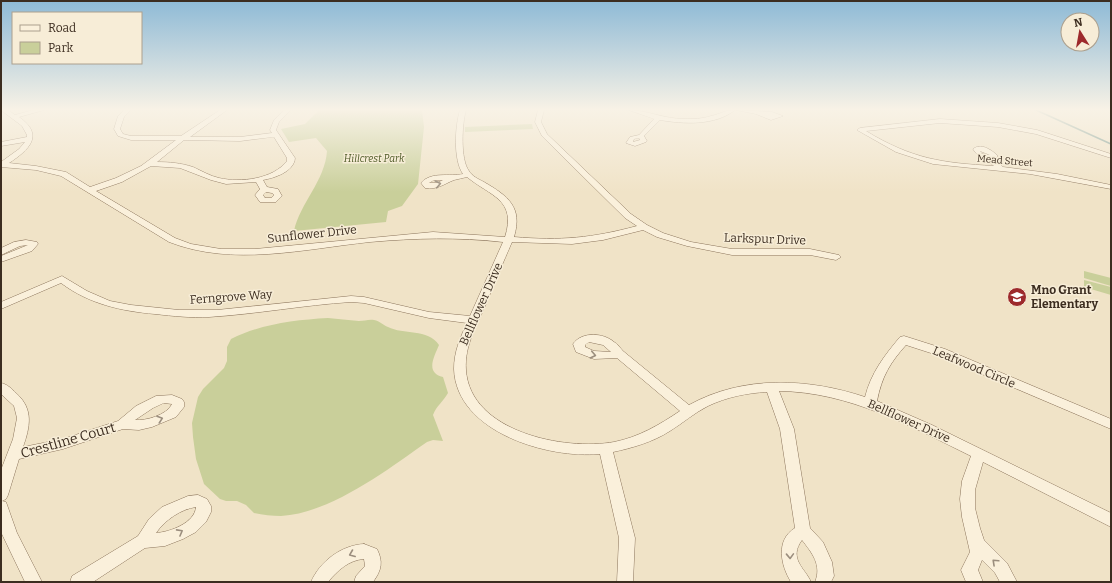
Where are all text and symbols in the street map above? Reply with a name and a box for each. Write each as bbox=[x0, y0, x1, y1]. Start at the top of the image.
legend bbox=[12, 12, 142, 64]
north arrow bbox=[1060, 12, 1100, 52]
text: N bbox=[1073, 15, 1084, 30]
text: Road bbox=[48, 21, 76, 35]
text: Park bbox=[48, 41, 74, 55]
park label: Hillcrest Park bbox=[344, 153, 405, 165]
street label: Mead Street bbox=[977, 153, 1034, 169]
one-way arrow bbox=[435, 181, 441, 189]
street label: Sunflower Drive bbox=[267, 222, 357, 246]
street label: Larkspur Drive bbox=[724, 231, 806, 247]
street label: Bellflower Drive bbox=[457, 261, 505, 347]
place label: Mno Grant Elementary bbox=[1031, 283, 1099, 311]
school or university icon: Mno Grant Elementary bbox=[1006, 286, 1028, 308]
street label: Ferngrove Way bbox=[189, 287, 273, 307]
street label: Leafwood Circle bbox=[931, 343, 1017, 391]
one-way arrow bbox=[590, 350, 596, 358]
street label: Bellflower Drive bbox=[866, 397, 952, 445]
one-way arrow bbox=[157, 416, 164, 424]
street label: Crestline Court bbox=[19, 419, 118, 462]
one-way arrow bbox=[176, 530, 183, 537]
one-way arrow bbox=[349, 550, 356, 558]
one-way arrow bbox=[786, 553, 794, 559]
one-way arrow bbox=[992, 559, 1000, 567]

